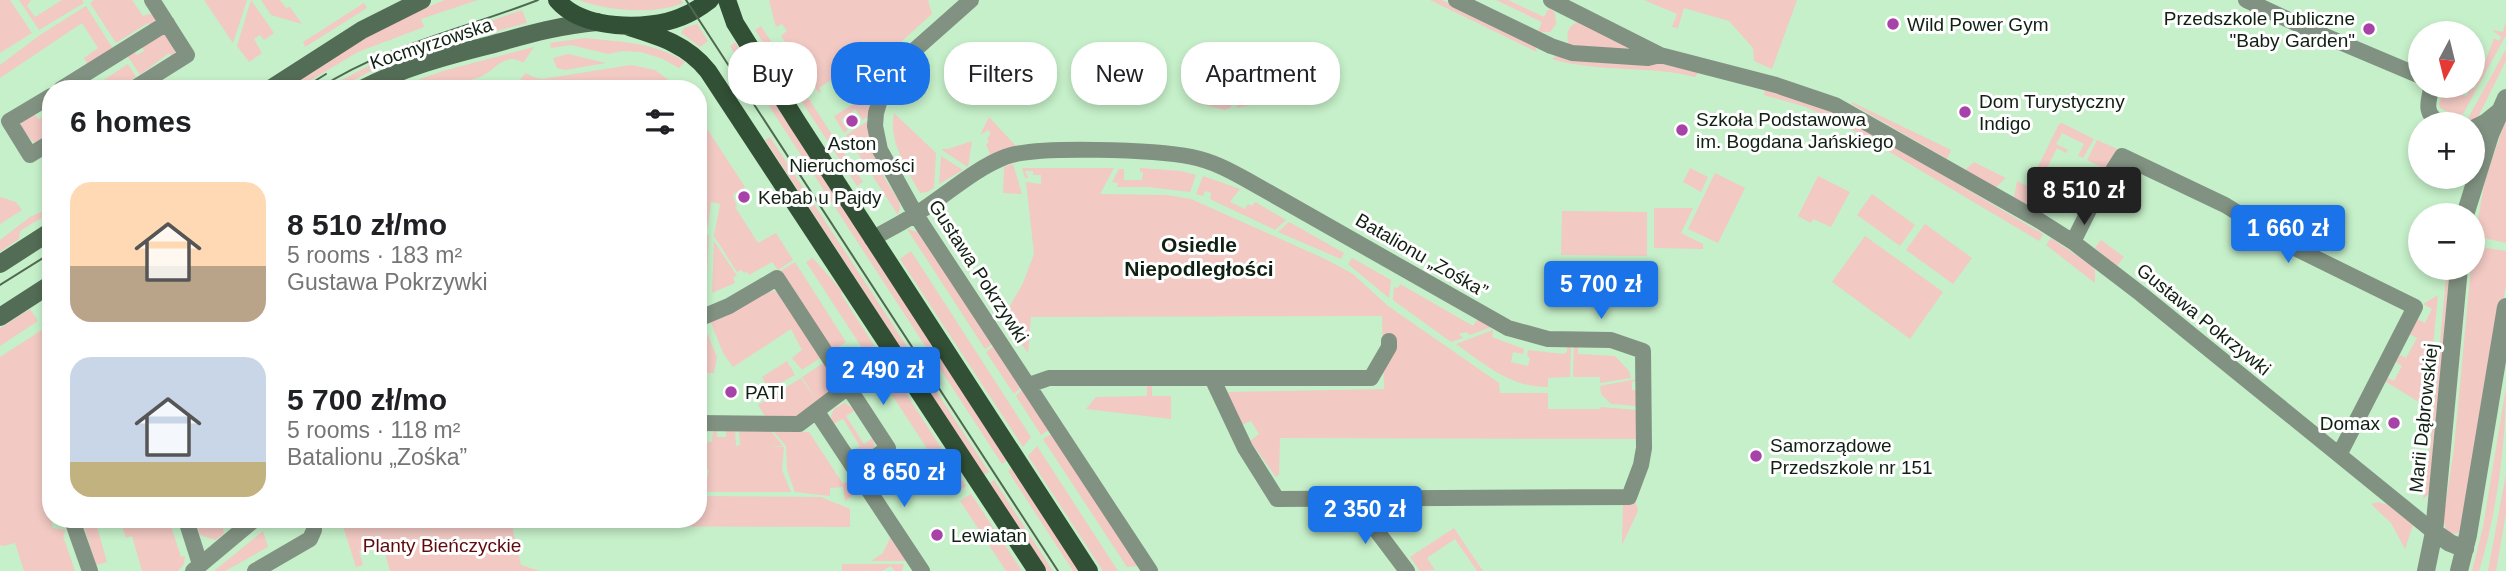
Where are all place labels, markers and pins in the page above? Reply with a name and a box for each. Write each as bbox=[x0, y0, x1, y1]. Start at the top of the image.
place label: Przedszkole Publiczne "Baby Garden" bbox=[2164, 8, 2355, 51]
place label: Wild Power Gym bbox=[1907, 14, 2048, 35]
marker: Wild Power Gym bbox=[1885, 16, 1901, 32]
marker: Przedszkole Publiczne "Baby Garden" bbox=[2361, 21, 2377, 37]
place label: Dom Turystyczny Indigo bbox=[1979, 91, 2125, 134]
marker: Dom Turystyczny Indigo bbox=[1957, 104, 1973, 120]
place label: Szkoła Podstawowa im. Bogdana Jańskiego bbox=[1696, 109, 1894, 152]
marker: Aston Nieruchomości bbox=[844, 113, 860, 129]
marker: Szkoła Podstawowa im. Bogdana Jańskiego bbox=[1674, 122, 1690, 138]
place label: Aston Nieruchomości bbox=[789, 133, 915, 176]
pin: 8 510 zł bbox=[2012, 168, 2156, 227]
place label: Kebab u Pajdy bbox=[758, 187, 882, 208]
marker: Kebab u Pajdy bbox=[736, 189, 752, 205]
pin: 1 660 zł bbox=[2216, 205, 2360, 265]
pin: 5 700 zł bbox=[1529, 262, 1673, 321]
pin: 2 490 zł bbox=[811, 348, 955, 407]
place label: PATI bbox=[745, 382, 784, 403]
marker: PATI bbox=[723, 384, 739, 400]
place label: Domax bbox=[2320, 413, 2380, 434]
marker: Domax bbox=[2386, 415, 2402, 431]
place label: Samorządowe Przedszkole nr 151 bbox=[1770, 435, 1933, 478]
marker: Samorządowe Przedszkole nr 151 bbox=[1748, 448, 1764, 464]
pin: 8 650 zł bbox=[832, 449, 976, 509]
pin: 2 350 zł bbox=[1293, 486, 1437, 546]
place label: Lewiatan bbox=[951, 525, 1027, 546]
marker: Lewiatan bbox=[929, 527, 945, 543]

